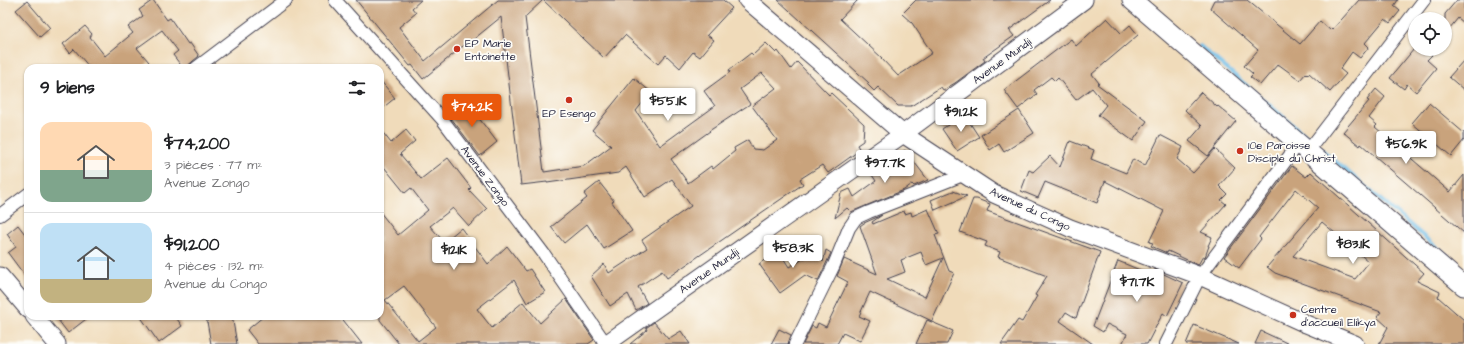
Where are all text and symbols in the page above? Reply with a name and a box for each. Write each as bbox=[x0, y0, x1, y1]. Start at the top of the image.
map controls bbox=[1408, 12, 1452, 56]
button: locate bbox=[1408, 12, 1452, 56]
street label: Avenue Mundji bbox=[969, 34, 1035, 88]
place label: EP Marie Entoinette bbox=[465, 36, 516, 64]
marker: EP Marie Entoinette bbox=[452, 44, 462, 54]
text: 9 biens bbox=[40, 76, 95, 100]
icon: filters bbox=[346, 77, 368, 99]
pin: $55.1K bbox=[635, 88, 701, 122]
text: $55.1K bbox=[649, 92, 687, 110]
pin: $74.2K bbox=[439, 94, 505, 128]
marker: EP Esengo bbox=[564, 95, 574, 105]
text: $74.2K bbox=[451, 98, 493, 116]
pin: $91.2K bbox=[928, 99, 994, 133]
text: $91.2K bbox=[944, 103, 978, 121]
place label: EP Esengo bbox=[542, 106, 596, 122]
pin: $56.9K bbox=[1373, 131, 1439, 165]
text: $74,200 bbox=[164, 132, 230, 156]
text: $56.9K bbox=[1385, 135, 1427, 153]
icon: home bbox=[72, 138, 120, 186]
place label: 10e Paroisse Disciple du Christ bbox=[1248, 138, 1336, 166]
street label: Avenue Zongo bbox=[456, 143, 513, 211]
marker: 10e Paroisse Disciple du Christ bbox=[1235, 146, 1245, 156]
pin: $97.7K bbox=[852, 150, 918, 184]
text: $97.7K bbox=[865, 154, 905, 172]
text: 3 pièces · 77 m² bbox=[164, 156, 262, 174]
text: Avenue Zongo bbox=[164, 174, 249, 192]
street label: Avenue du Congo bbox=[987, 184, 1073, 235]
pin: $83.1K bbox=[1320, 231, 1386, 265]
text: $91,200 bbox=[164, 233, 220, 257]
pin: $58.3K bbox=[760, 235, 826, 269]
text: $83.1K bbox=[1336, 235, 1370, 253]
pin: $121K bbox=[426, 237, 482, 271]
icon: home bbox=[72, 239, 120, 287]
text: $58.3K bbox=[772, 239, 814, 257]
text: $121K bbox=[441, 241, 467, 259]
street label: Avenue Mundji bbox=[676, 245, 742, 297]
text: 4 pièces · 132 m² bbox=[164, 257, 264, 275]
pin: $71.7K bbox=[1104, 269, 1170, 303]
text: $71.7K bbox=[1120, 273, 1154, 291]
text: Avenue du Congo bbox=[164, 275, 267, 293]
place label: Centre d'accueil Elikya bbox=[1301, 302, 1376, 331]
marker: Centre d'accueil Elikya bbox=[1288, 310, 1298, 320]

